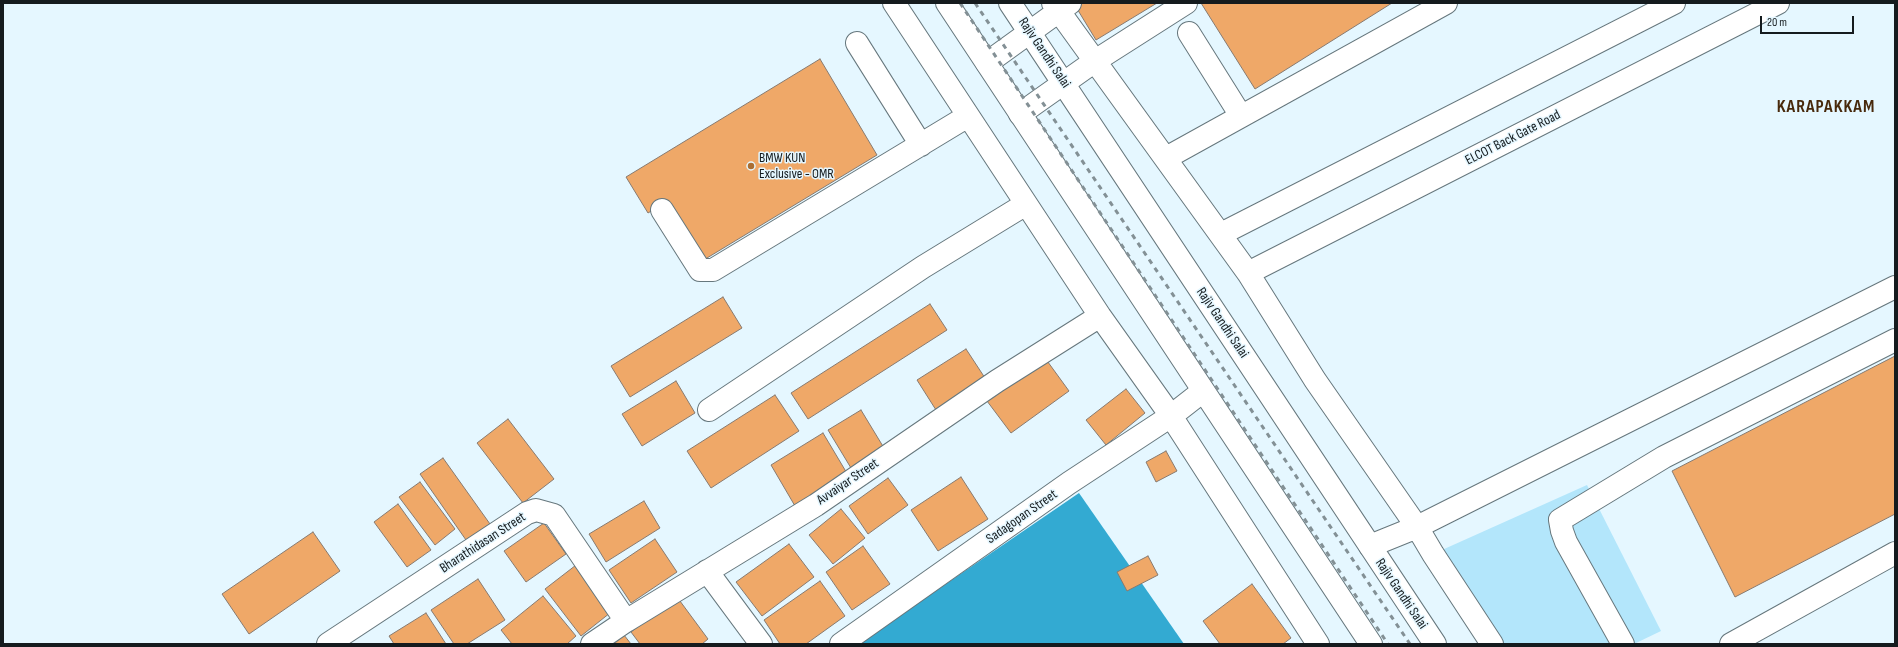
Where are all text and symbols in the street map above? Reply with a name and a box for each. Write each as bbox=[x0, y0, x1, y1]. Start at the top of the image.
scale bar bbox=[1762, 8, 1856, 34]
street label: Rajiv Gandhi Salai bbox=[1014, 15, 1074, 91]
text: 20 m bbox=[1767, 15, 1787, 30]
district label: KARAPAKKAM bbox=[1777, 96, 1875, 118]
street label: ELCOT Back Gate Road bbox=[1463, 107, 1563, 169]
place label: BMW KUN Exclusive - OMR bbox=[759, 150, 834, 182]
marker: BMW KUN Exclusive - OMR bbox=[746, 161, 756, 171]
street label: Rajiv Gandhi Salai bbox=[1192, 285, 1252, 361]
street label: Avvaiyar Street bbox=[814, 455, 882, 509]
street label: Sadagopan Street bbox=[983, 486, 1061, 548]
street label: Bharathidasan Street bbox=[437, 509, 529, 577]
street label: Rajiv Gandhi Salai bbox=[1371, 556, 1431, 632]

